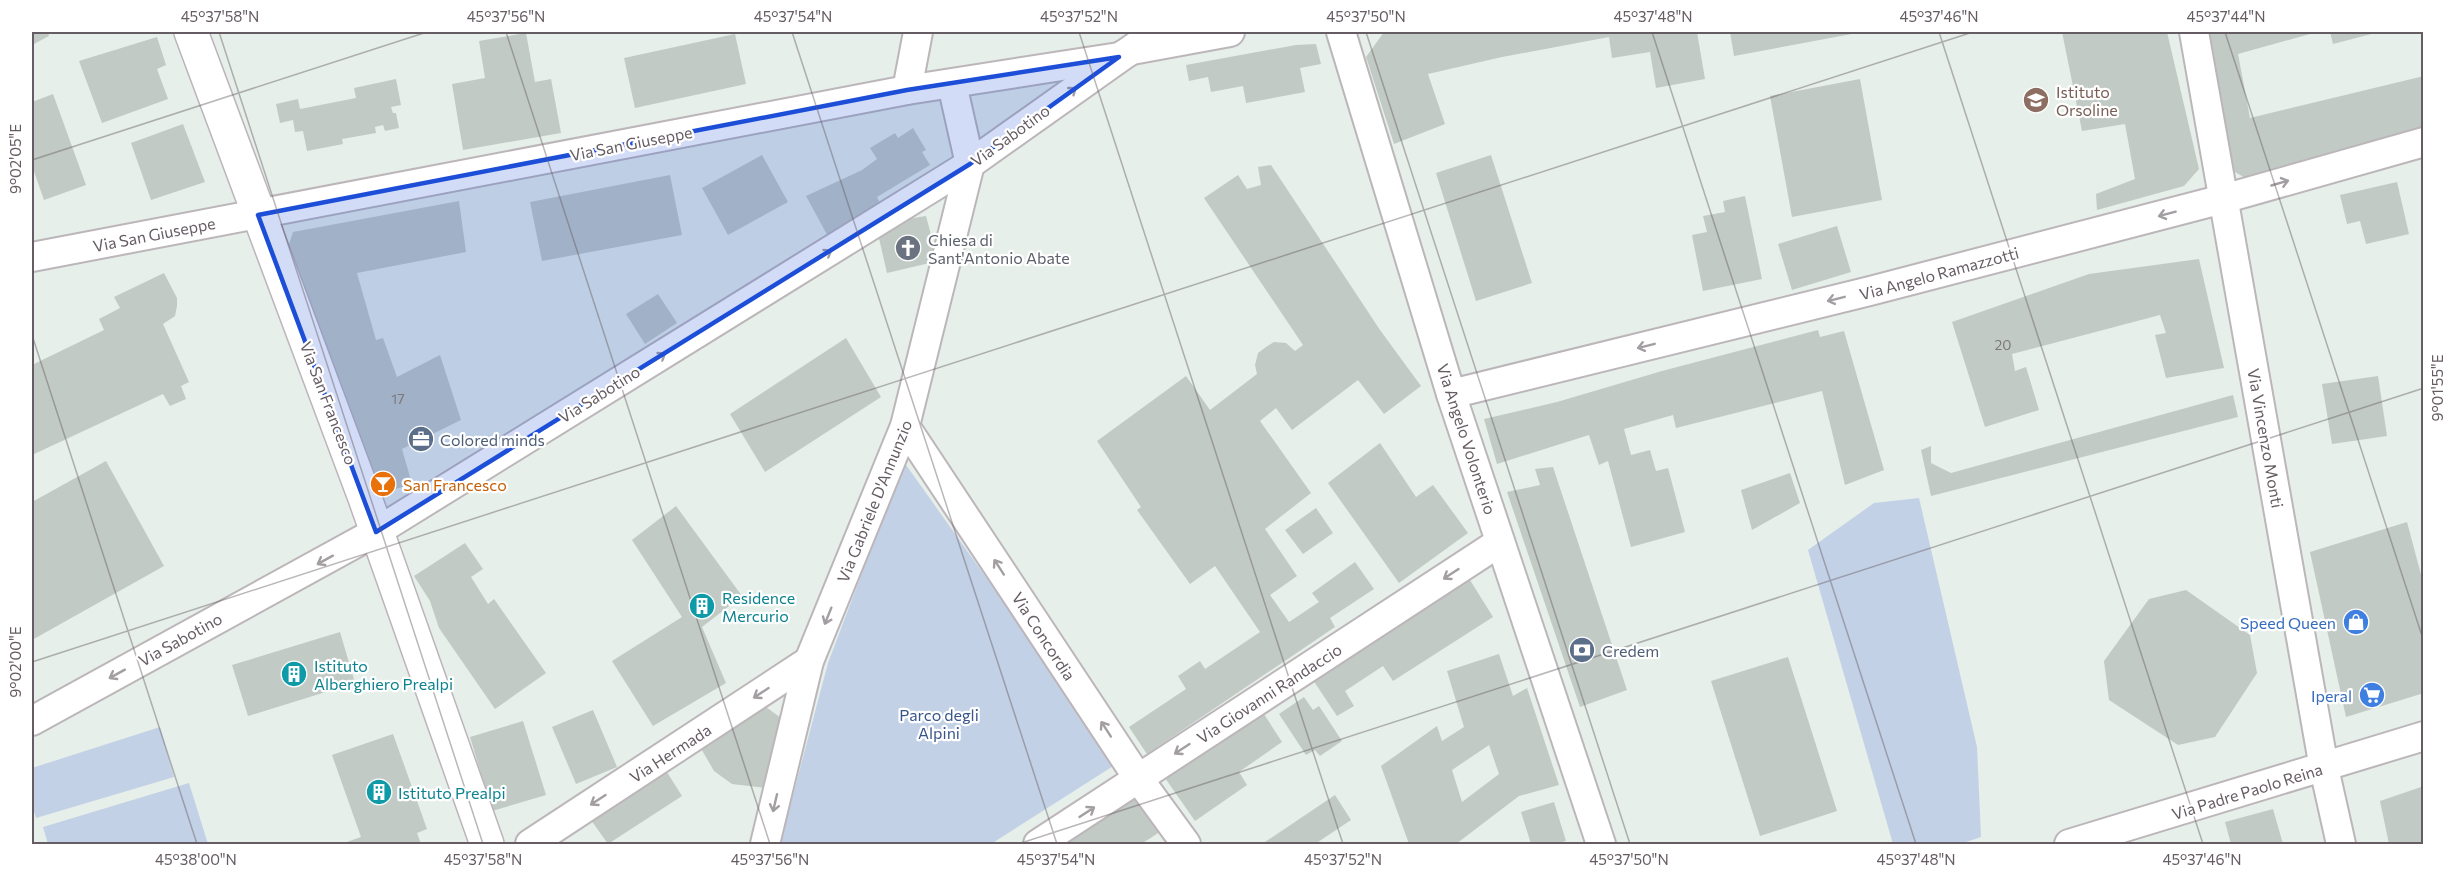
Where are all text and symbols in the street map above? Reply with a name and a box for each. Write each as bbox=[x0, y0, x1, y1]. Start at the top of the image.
text: 45°37'58"N bbox=[181, 7, 259, 25]
text: 45°37'56"N bbox=[467, 7, 545, 25]
text: 45°37'54"N bbox=[754, 7, 832, 25]
text: 45°37'52"N bbox=[1040, 7, 1118, 25]
text: 45°37'50"N bbox=[1326, 7, 1406, 25]
text: 45°37'48"N bbox=[1613, 7, 1693, 25]
text: 45°37'46"N bbox=[1899, 7, 1979, 25]
text: 45°37'44"N bbox=[2186, 7, 2266, 25]
place label: Istituto Orsoline bbox=[2056, 82, 2118, 119]
school or university icon: Istituto Orsoline bbox=[2021, 85, 2051, 115]
one-way arrow bbox=[1060, 87, 1077, 99]
street label: Via Sabotino bbox=[967, 100, 1053, 170]
street label: Via San Giuseppe bbox=[568, 122, 694, 164]
text: 9°02'05"E bbox=[6, 124, 24, 194]
one-way arrow bbox=[2270, 177, 2289, 188]
one-way arrow bbox=[2158, 208, 2177, 220]
street label: Via San Giuseppe bbox=[91, 213, 217, 255]
place label: Chiesa di Sant'Antonio Abate bbox=[928, 230, 1070, 267]
church icon: Chiesa di Sant'Antonio Abate bbox=[893, 233, 923, 263]
street label: Via Angelo Ramazzotti bbox=[1857, 243, 2021, 303]
one-way arrow bbox=[815, 248, 832, 260]
one-way arrow bbox=[1826, 294, 1845, 306]
house number: 20 bbox=[1995, 336, 2011, 353]
street label: Via San Francesco bbox=[297, 339, 361, 467]
one-way arrow bbox=[1637, 341, 1656, 352]
one-way arrow bbox=[649, 351, 666, 363]
text: 9°01'55"E bbox=[2428, 354, 2446, 422]
street label: Via Sabotino bbox=[555, 361, 643, 427]
street label: Via Angelo Volonterio bbox=[1434, 361, 1500, 517]
street label: Via Vincenzo Monti bbox=[2244, 367, 2288, 509]
house number: 17 bbox=[391, 390, 405, 407]
street label: Via Gabriele D'Annunzio bbox=[833, 417, 915, 585]
office icon: Colored minds bbox=[406, 424, 436, 454]
place label: Colored minds bbox=[440, 430, 545, 449]
bar icon: San Francesco bbox=[368, 469, 398, 499]
place label: San Francesco bbox=[403, 475, 507, 494]
one-way arrow bbox=[317, 555, 334, 567]
one-way arrow bbox=[992, 558, 1005, 575]
one-way arrow bbox=[1443, 568, 1460, 580]
place label: Residence Mercurio bbox=[722, 588, 795, 625]
street label: Via Concordia bbox=[1008, 588, 1080, 684]
building icon: Residence Mercurio bbox=[687, 591, 717, 621]
one-way arrow bbox=[822, 606, 833, 625]
shop icon: Speed Queen bbox=[2341, 607, 2371, 637]
street label: Via Sabotino bbox=[135, 608, 225, 670]
place label: Speed Queen bbox=[2240, 613, 2336, 632]
text: 9°02'00"E bbox=[6, 626, 24, 698]
bank icon: Credem bbox=[1567, 635, 1597, 665]
street label: Via Giovanni Randaccio bbox=[1193, 639, 1345, 747]
place label: Credem bbox=[1602, 641, 1659, 660]
place label: Istituto Alberghiero Prealpi bbox=[314, 656, 453, 693]
building icon: Istituto Alberghiero Prealpi bbox=[279, 659, 309, 689]
one-way arrow bbox=[109, 668, 126, 680]
supermarket icon: Iperal bbox=[2357, 680, 2387, 710]
place label: Iperal bbox=[2311, 686, 2352, 705]
one-way arrow bbox=[753, 687, 769, 699]
park label: Parco degli Alpini bbox=[899, 705, 979, 742]
street label: Via Hermada bbox=[626, 720, 714, 786]
one-way arrow bbox=[1100, 721, 1112, 738]
one-way arrow bbox=[1174, 743, 1191, 756]
street label: Via Padre Paolo Reina bbox=[2169, 759, 2325, 823]
building icon: Istituto Prealpi bbox=[364, 777, 394, 807]
place label: Istituto Prealpi bbox=[398, 783, 506, 802]
one-way arrow bbox=[590, 794, 606, 806]
one-way arrow bbox=[769, 794, 781, 813]
one-way arrow bbox=[1078, 806, 1094, 818]
text: 45°38'00"N bbox=[155, 850, 237, 868]
text: 45°37'58"N bbox=[444, 850, 522, 868]
text: 45°37'56"N bbox=[731, 850, 809, 868]
text: 45°37'54"N bbox=[1017, 850, 1095, 868]
text: 45°37'52"N bbox=[1304, 850, 1382, 868]
text: 45°37'50"N bbox=[1589, 850, 1669, 868]
text: 45°37'48"N bbox=[1876, 850, 1956, 868]
text: 45°37'46"N bbox=[2162, 850, 2242, 868]

